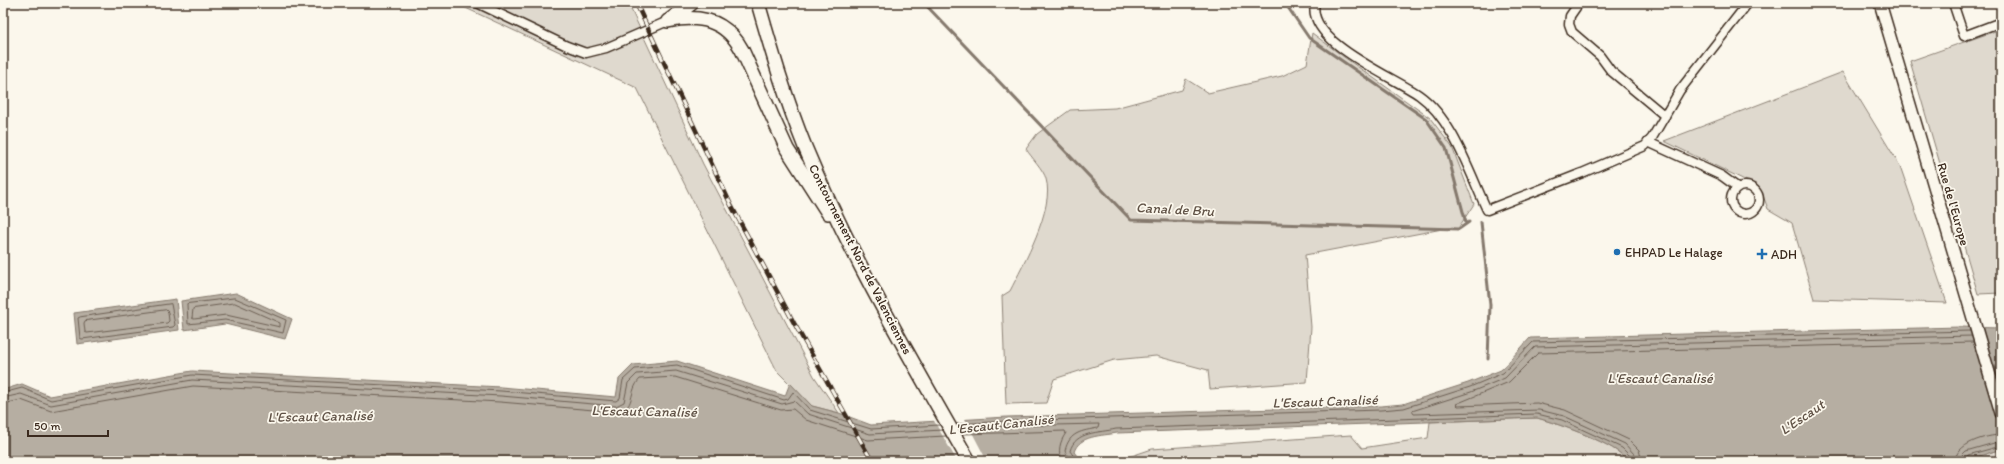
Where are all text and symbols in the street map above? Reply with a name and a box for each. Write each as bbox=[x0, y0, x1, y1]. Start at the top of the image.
street label: Rue de l'Europe bbox=[1934, 161, 1973, 247]
street label: Contournement Nord de Valenciennes bbox=[806, 162, 915, 357]
water label: Canal de Bru bbox=[1136, 199, 1215, 220]
place label: EHPAD Le Halage bbox=[1625, 245, 1723, 260]
marker: EHPAD Le Halage bbox=[1612, 247, 1622, 257]
place label: ADH bbox=[1771, 247, 1797, 262]
marker: ADH bbox=[1756, 248, 1768, 260]
water label: L'Escaut Canalisé bbox=[1607, 370, 1714, 387]
water label: L'Escaut Canalisé bbox=[1272, 391, 1379, 412]
water label: L'Escaut bbox=[1777, 395, 1829, 439]
water label: L'Escaut Canalisé bbox=[591, 402, 698, 421]
water label: L'Escaut Canalisé bbox=[267, 407, 374, 426]
water label: L'Escaut Canalisé bbox=[948, 410, 1056, 438]
scale bar bbox=[28, 412, 108, 438]
text: 50 m bbox=[34, 419, 60, 433]

